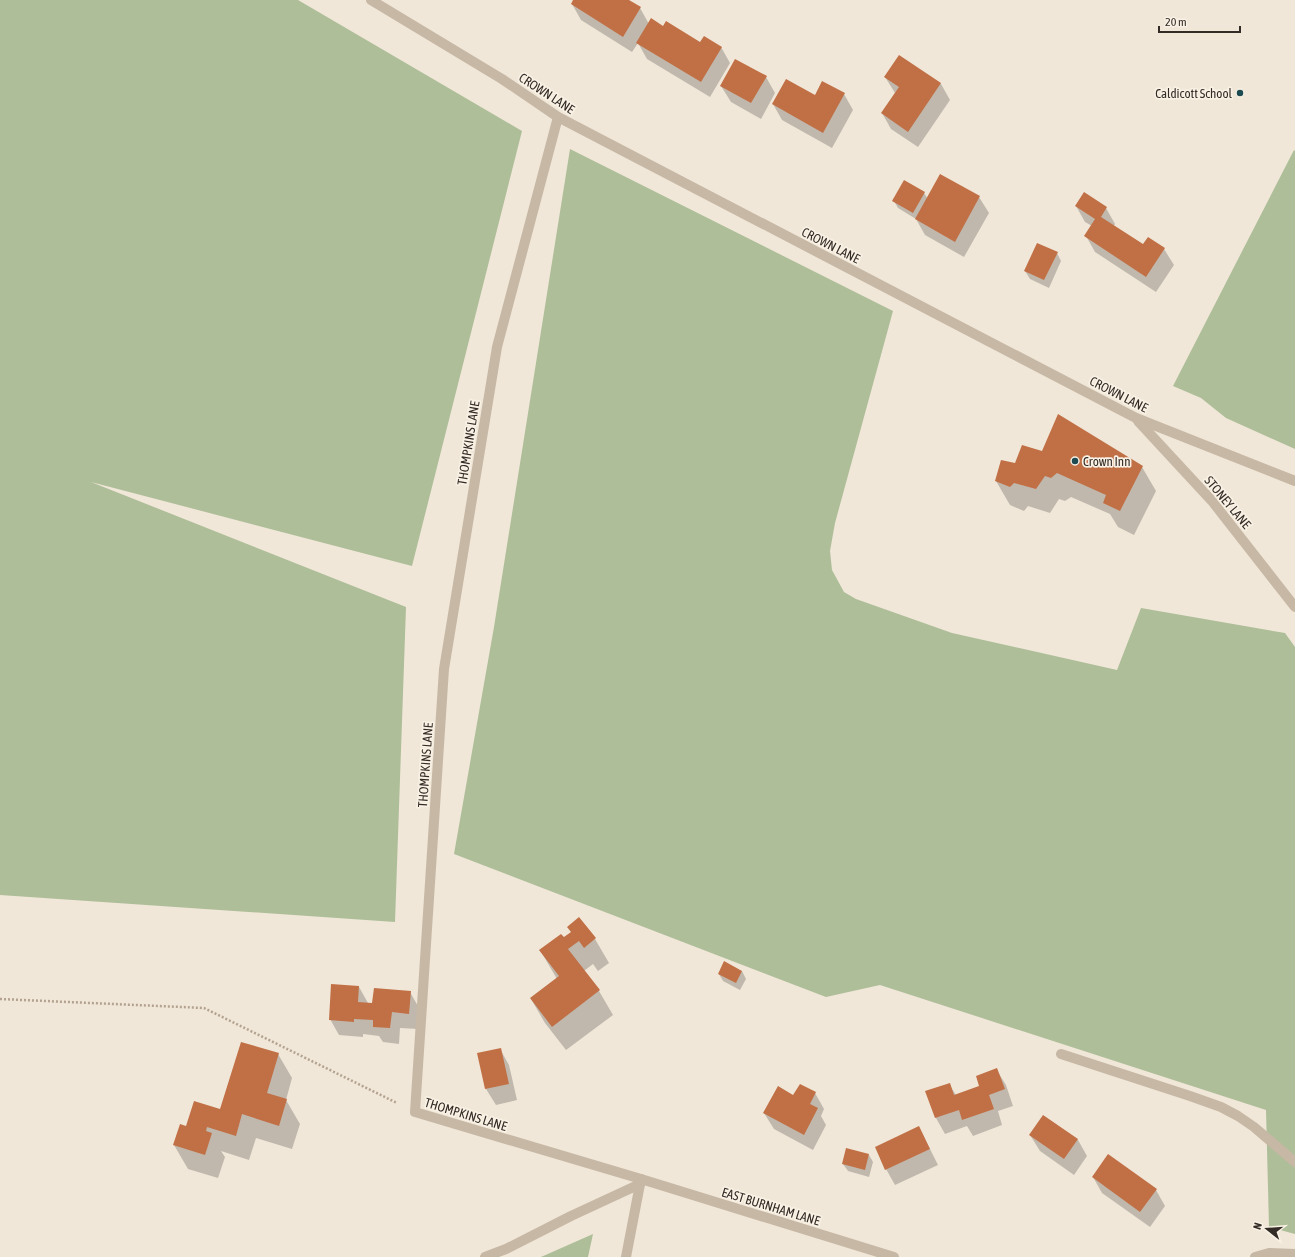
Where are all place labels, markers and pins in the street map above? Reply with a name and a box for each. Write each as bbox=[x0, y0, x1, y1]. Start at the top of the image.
place label: Caldicott School bbox=[1155, 86, 1233, 101]
marker: Caldicott School bbox=[1235, 88, 1245, 98]
place label: Crown Inn bbox=[1083, 454, 1130, 469]
marker: Crown Inn bbox=[1070, 456, 1080, 466]

